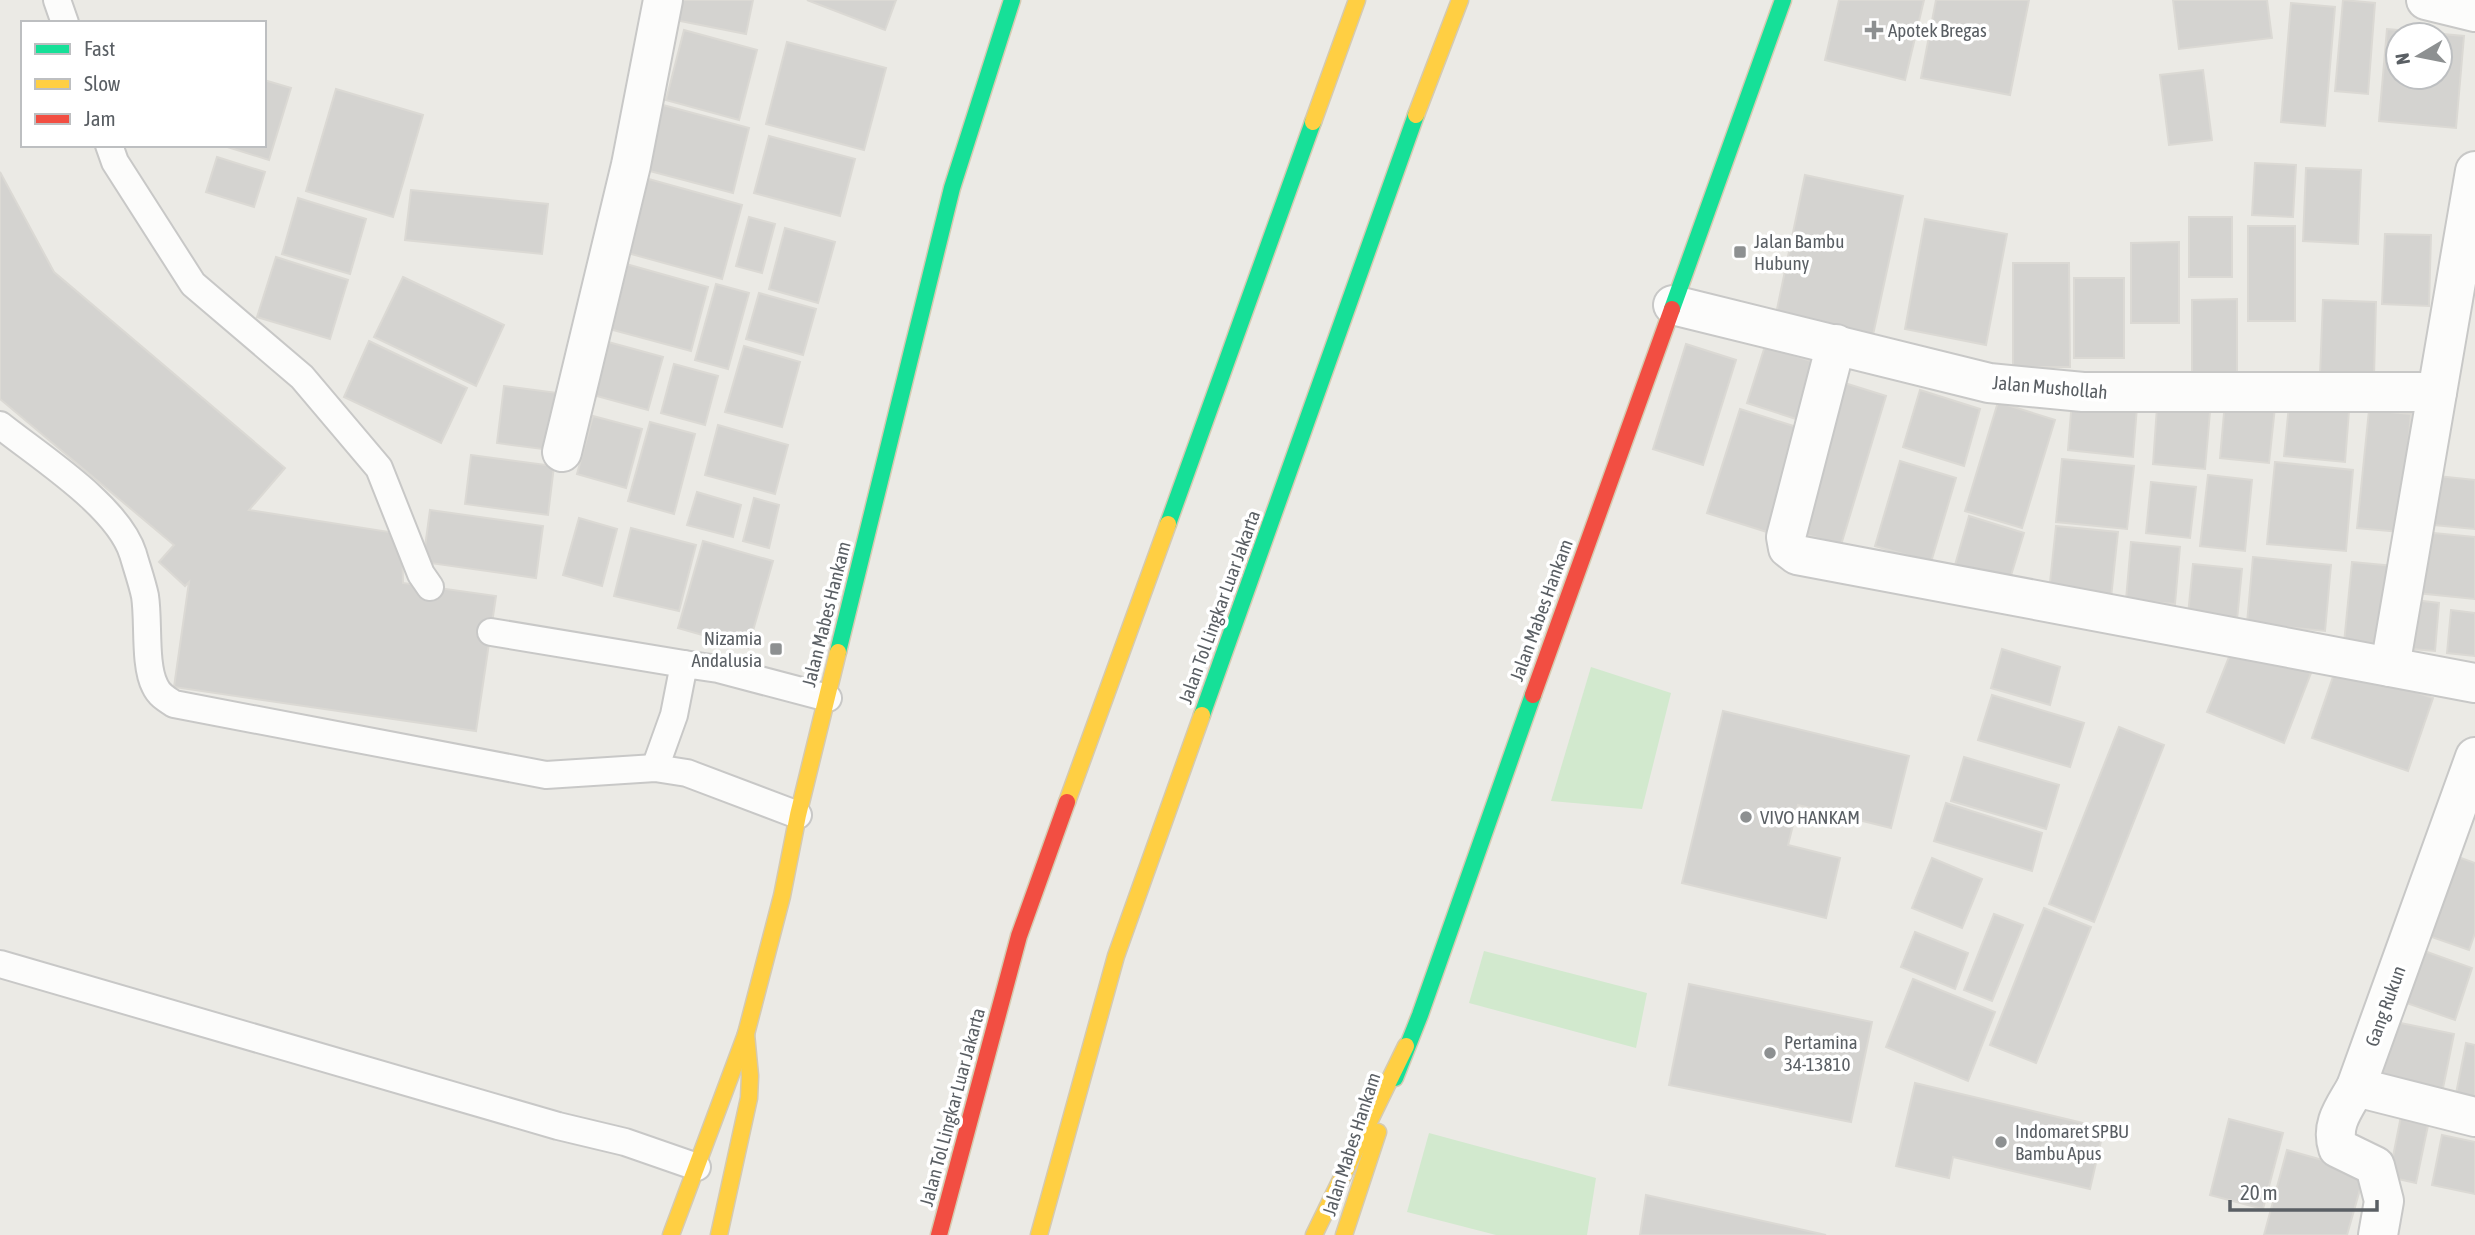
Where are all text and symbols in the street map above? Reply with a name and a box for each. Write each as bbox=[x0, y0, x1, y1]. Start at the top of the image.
place label: Apotek Bregas bbox=[1888, 19, 1987, 41]
legend bbox=[21, 21, 266, 147]
north arrow bbox=[2384, 21, 2454, 91]
marker: Apotek Bregas bbox=[1866, 22, 1882, 38]
text: Fast bbox=[84, 36, 115, 60]
text: N bbox=[2390, 52, 2414, 66]
text: Slow bbox=[84, 71, 121, 95]
text: Jam bbox=[84, 106, 116, 130]
place label: Jalan Bambu Hubuny bbox=[1754, 230, 1844, 274]
marker: Jalan Bambu Hubuny bbox=[1732, 244, 1748, 260]
street label: Jalan Mushollah bbox=[1992, 371, 2108, 403]
street label: Jalan Tol Lingkar Luar Jakarta bbox=[1174, 507, 1264, 707]
street label: Jalan Mabes Hankam bbox=[1505, 536, 1577, 684]
street label: Jalan Mabes Hankam bbox=[797, 539, 855, 689]
place label: Nizamia Andalusia bbox=[692, 627, 762, 671]
marker: Nizamia Andalusia bbox=[768, 641, 784, 657]
place label: VIVO HANKAM bbox=[1760, 806, 1860, 828]
marker: VIVO HANKAM bbox=[1738, 809, 1754, 825]
street label: Gang Rukun bbox=[2360, 963, 2410, 1049]
street label: Jalan Tol Lingkar Luar Jakarta bbox=[915, 1005, 989, 1209]
place label: Pertamina 34-13810 bbox=[1784, 1031, 1858, 1075]
marker: Pertamina 34-13810 bbox=[1762, 1045, 1778, 1061]
street label: Jalan Mabes Hankam bbox=[1318, 1070, 1384, 1218]
place label: Indomaret SPBU Bambu Apus bbox=[2015, 1120, 2129, 1164]
marker: Indomaret SPBU Bambu Apus bbox=[1993, 1134, 2009, 1150]
scale bar bbox=[2230, 1168, 2377, 1212]
text: 20 m bbox=[2240, 1180, 2278, 1204]

